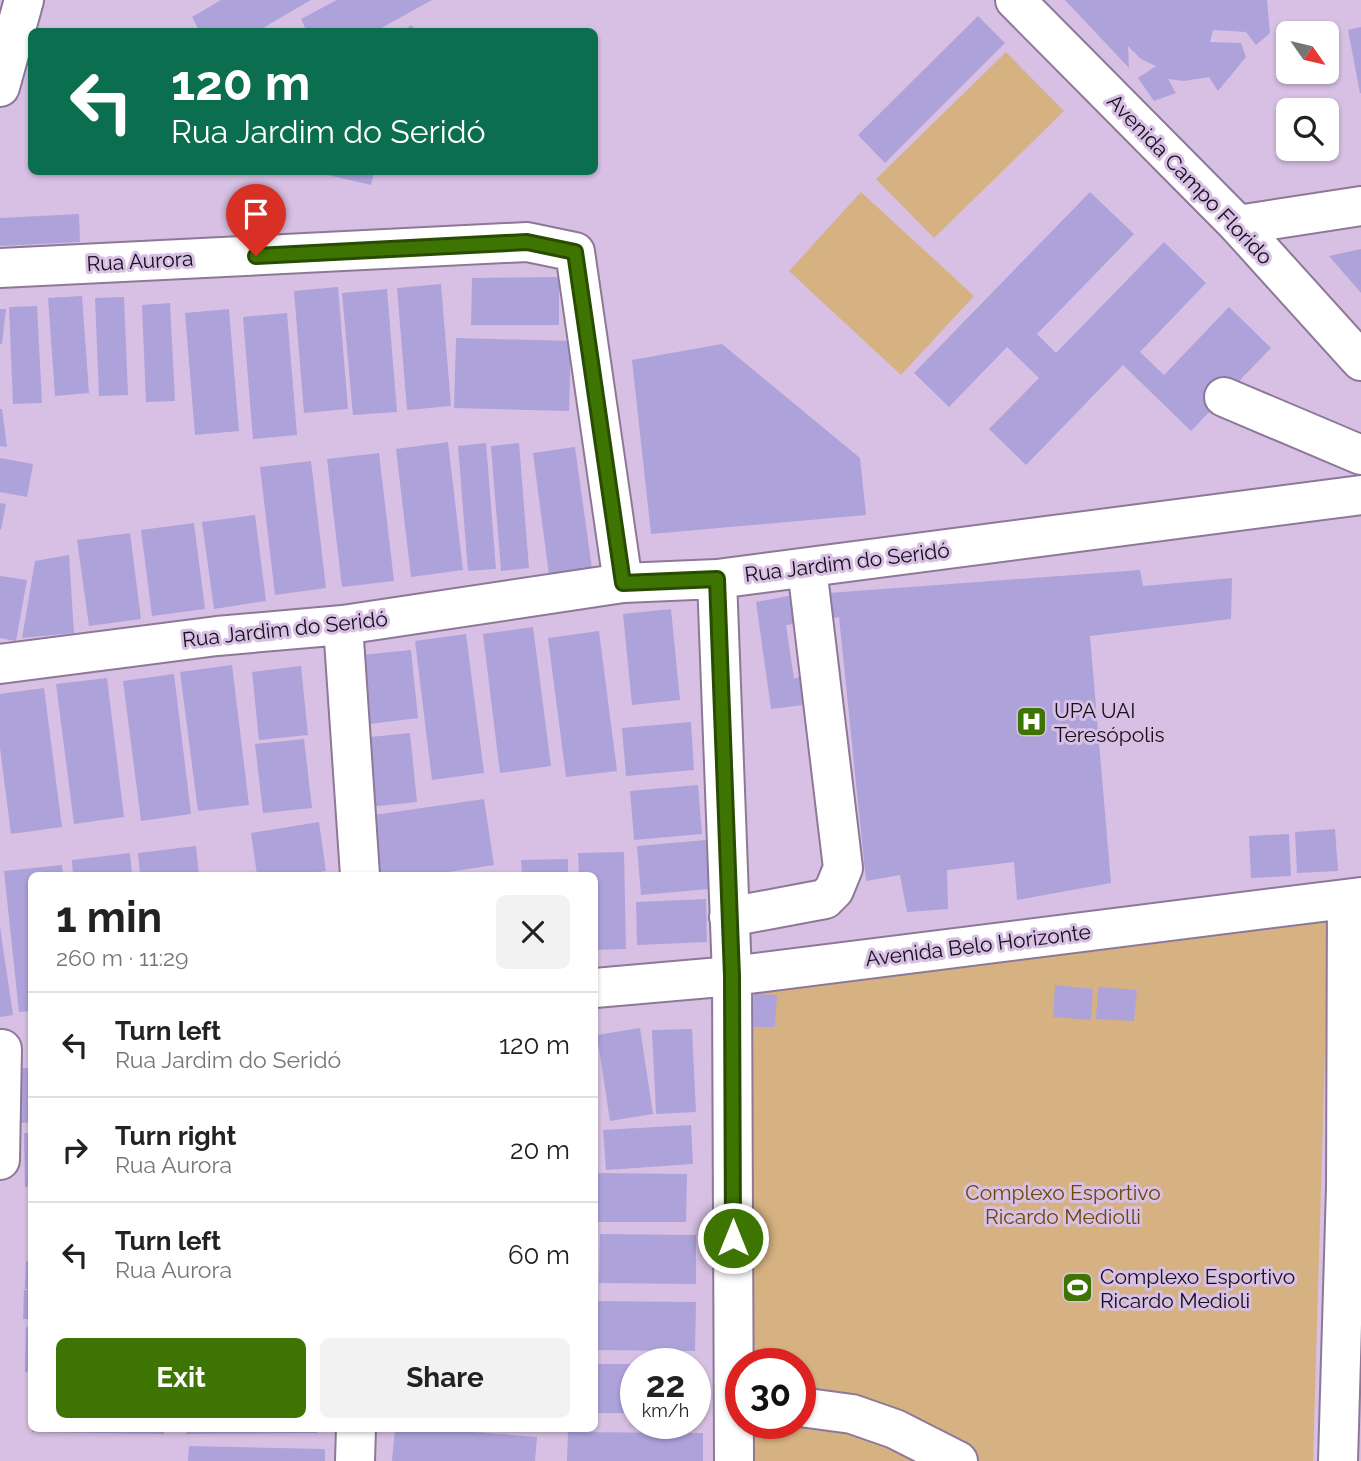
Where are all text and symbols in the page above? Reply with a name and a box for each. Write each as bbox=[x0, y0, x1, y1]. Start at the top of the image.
north arrow bbox=[1276, 21, 1339, 84]
map controls bbox=[1276, 21, 1339, 161]
text: 120 m bbox=[171, 54, 310, 111]
icon: left bbox=[56, 56, 147, 147]
street label: Avenida Campo Florido bbox=[1102, 89, 1278, 269]
button: search bbox=[1276, 98, 1339, 161]
text: Rua Jardim do Seridó bbox=[171, 113, 486, 150]
pin bbox=[226, 184, 286, 256]
icon: arrive bbox=[237, 195, 275, 233]
street label: Rua Aurora bbox=[86, 246, 194, 276]
street label: Rua Jardim do Seridó bbox=[743, 537, 951, 587]
street label: Rua Jardim do Seridó bbox=[181, 606, 389, 652]
place label: UPA UAI Teresópolis bbox=[1054, 698, 1165, 747]
hospital icon: UPA UAI Teresópolis bbox=[1014, 705, 1048, 739]
text: 1 min bbox=[56, 893, 162, 942]
button: close bbox=[496, 895, 570, 969]
street label: Avenida Belo Horizonte bbox=[864, 919, 1092, 971]
text: 260 m · 11:29 bbox=[56, 944, 188, 971]
text: Turn left bbox=[115, 1016, 221, 1046]
icon: left bbox=[56, 1026, 94, 1064]
text: 120 m bbox=[499, 1030, 570, 1060]
text: Rua Jardim do Seridó bbox=[115, 1046, 341, 1073]
text: Turn right bbox=[115, 1121, 236, 1151]
icon: right bbox=[56, 1131, 94, 1169]
text: 20 m bbox=[510, 1135, 570, 1165]
text: Rua Aurora bbox=[115, 1151, 232, 1178]
park label: Complexo Esportivo Ricardo Mediolli bbox=[965, 1180, 1161, 1229]
position arrow bbox=[696, 1201, 770, 1275]
text: Turn left bbox=[115, 1226, 221, 1256]
icon: left bbox=[56, 1236, 94, 1274]
text: 60 m bbox=[508, 1240, 570, 1270]
text: Rua Aurora bbox=[115, 1256, 232, 1283]
place label: Complexo Esportivo Ricardo Medioli bbox=[1100, 1264, 1295, 1313]
sports icon: Complexo Esportivo Ricardo Medioli bbox=[1060, 1271, 1094, 1305]
button: Exit bbox=[56, 1338, 306, 1418]
button: Share bbox=[320, 1338, 570, 1418]
speed limit sign: 30 bbox=[725, 1348, 816, 1439]
text: 22 bbox=[646, 1364, 685, 1405]
text: km/h bbox=[642, 1400, 689, 1421]

